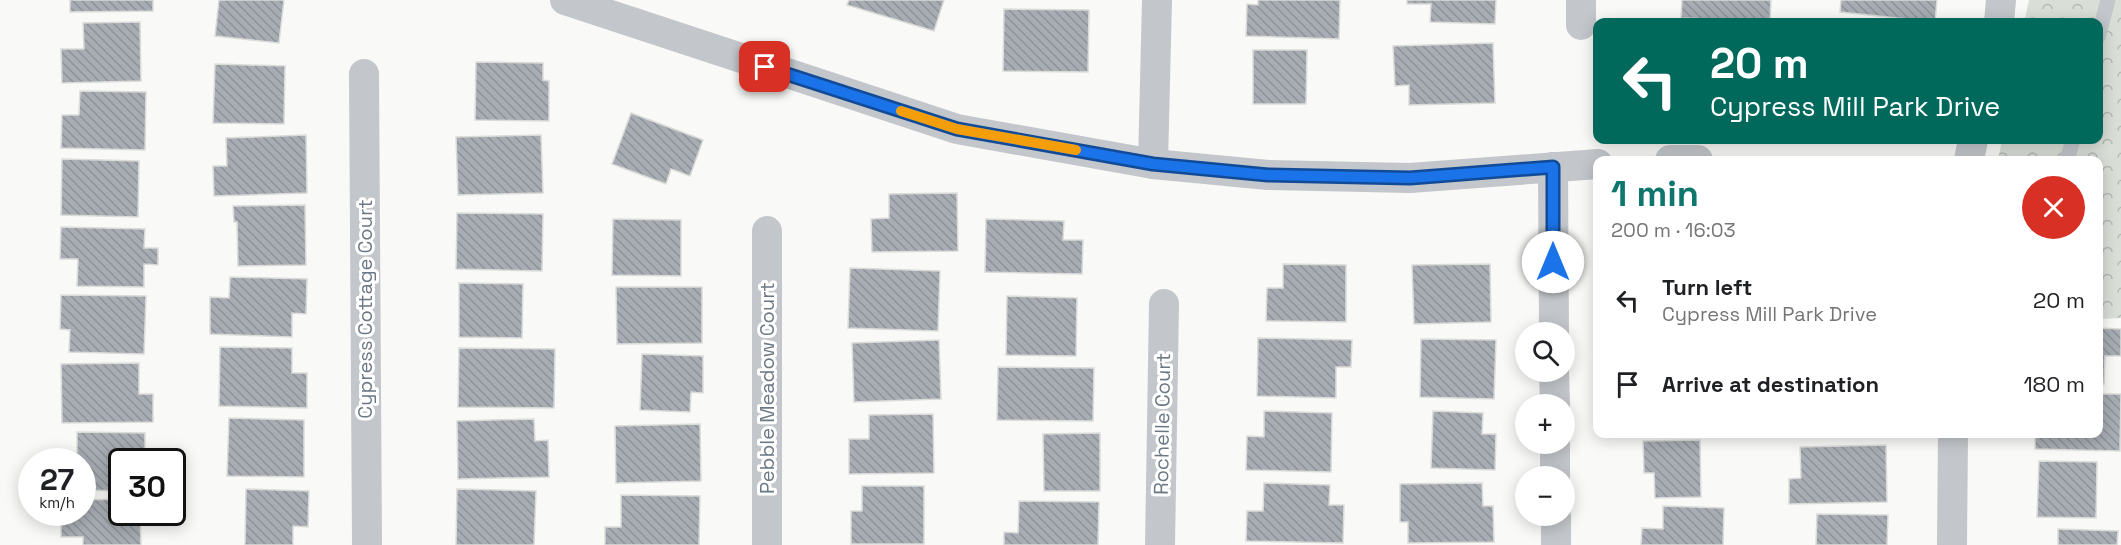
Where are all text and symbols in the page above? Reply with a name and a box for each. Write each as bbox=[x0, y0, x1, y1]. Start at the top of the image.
text: 20 m bbox=[1710, 37, 1809, 90]
pin bbox=[739, 41, 790, 92]
icon: left bbox=[1611, 42, 1689, 120]
icon: arrive bbox=[748, 50, 781, 83]
text: Cypress Mill Park Drive bbox=[1710, 89, 2000, 124]
text: 1 min bbox=[1611, 171, 1699, 217]
button: close bbox=[2022, 176, 2085, 239]
street label: Cypress Cottage Court bbox=[352, 199, 378, 419]
text: 200 m · 16:03 bbox=[1611, 217, 1736, 243]
position arrow bbox=[1521, 230, 1585, 294]
text: Turn left bbox=[1662, 273, 1752, 301]
street label: Pebble Meadow Court bbox=[754, 282, 780, 494]
icon: left bbox=[1611, 284, 1644, 317]
text: 20 m bbox=[2033, 286, 2085, 314]
text: Cypress Mill Park Drive bbox=[1662, 301, 1877, 327]
map controls bbox=[1515, 322, 1575, 526]
button: search bbox=[1515, 322, 1575, 382]
street label: Rochelle Court bbox=[1148, 353, 1176, 495]
icon: arrive bbox=[1611, 368, 1644, 401]
text: Arrive at destination bbox=[1662, 370, 1879, 398]
text: 180 m bbox=[2023, 370, 2085, 398]
button: + bbox=[1515, 394, 1575, 454]
speed limit sign: 30 bbox=[108, 448, 186, 526]
text: 27 bbox=[40, 460, 74, 499]
button: − bbox=[1515, 466, 1575, 526]
text: km/h bbox=[39, 493, 75, 512]

